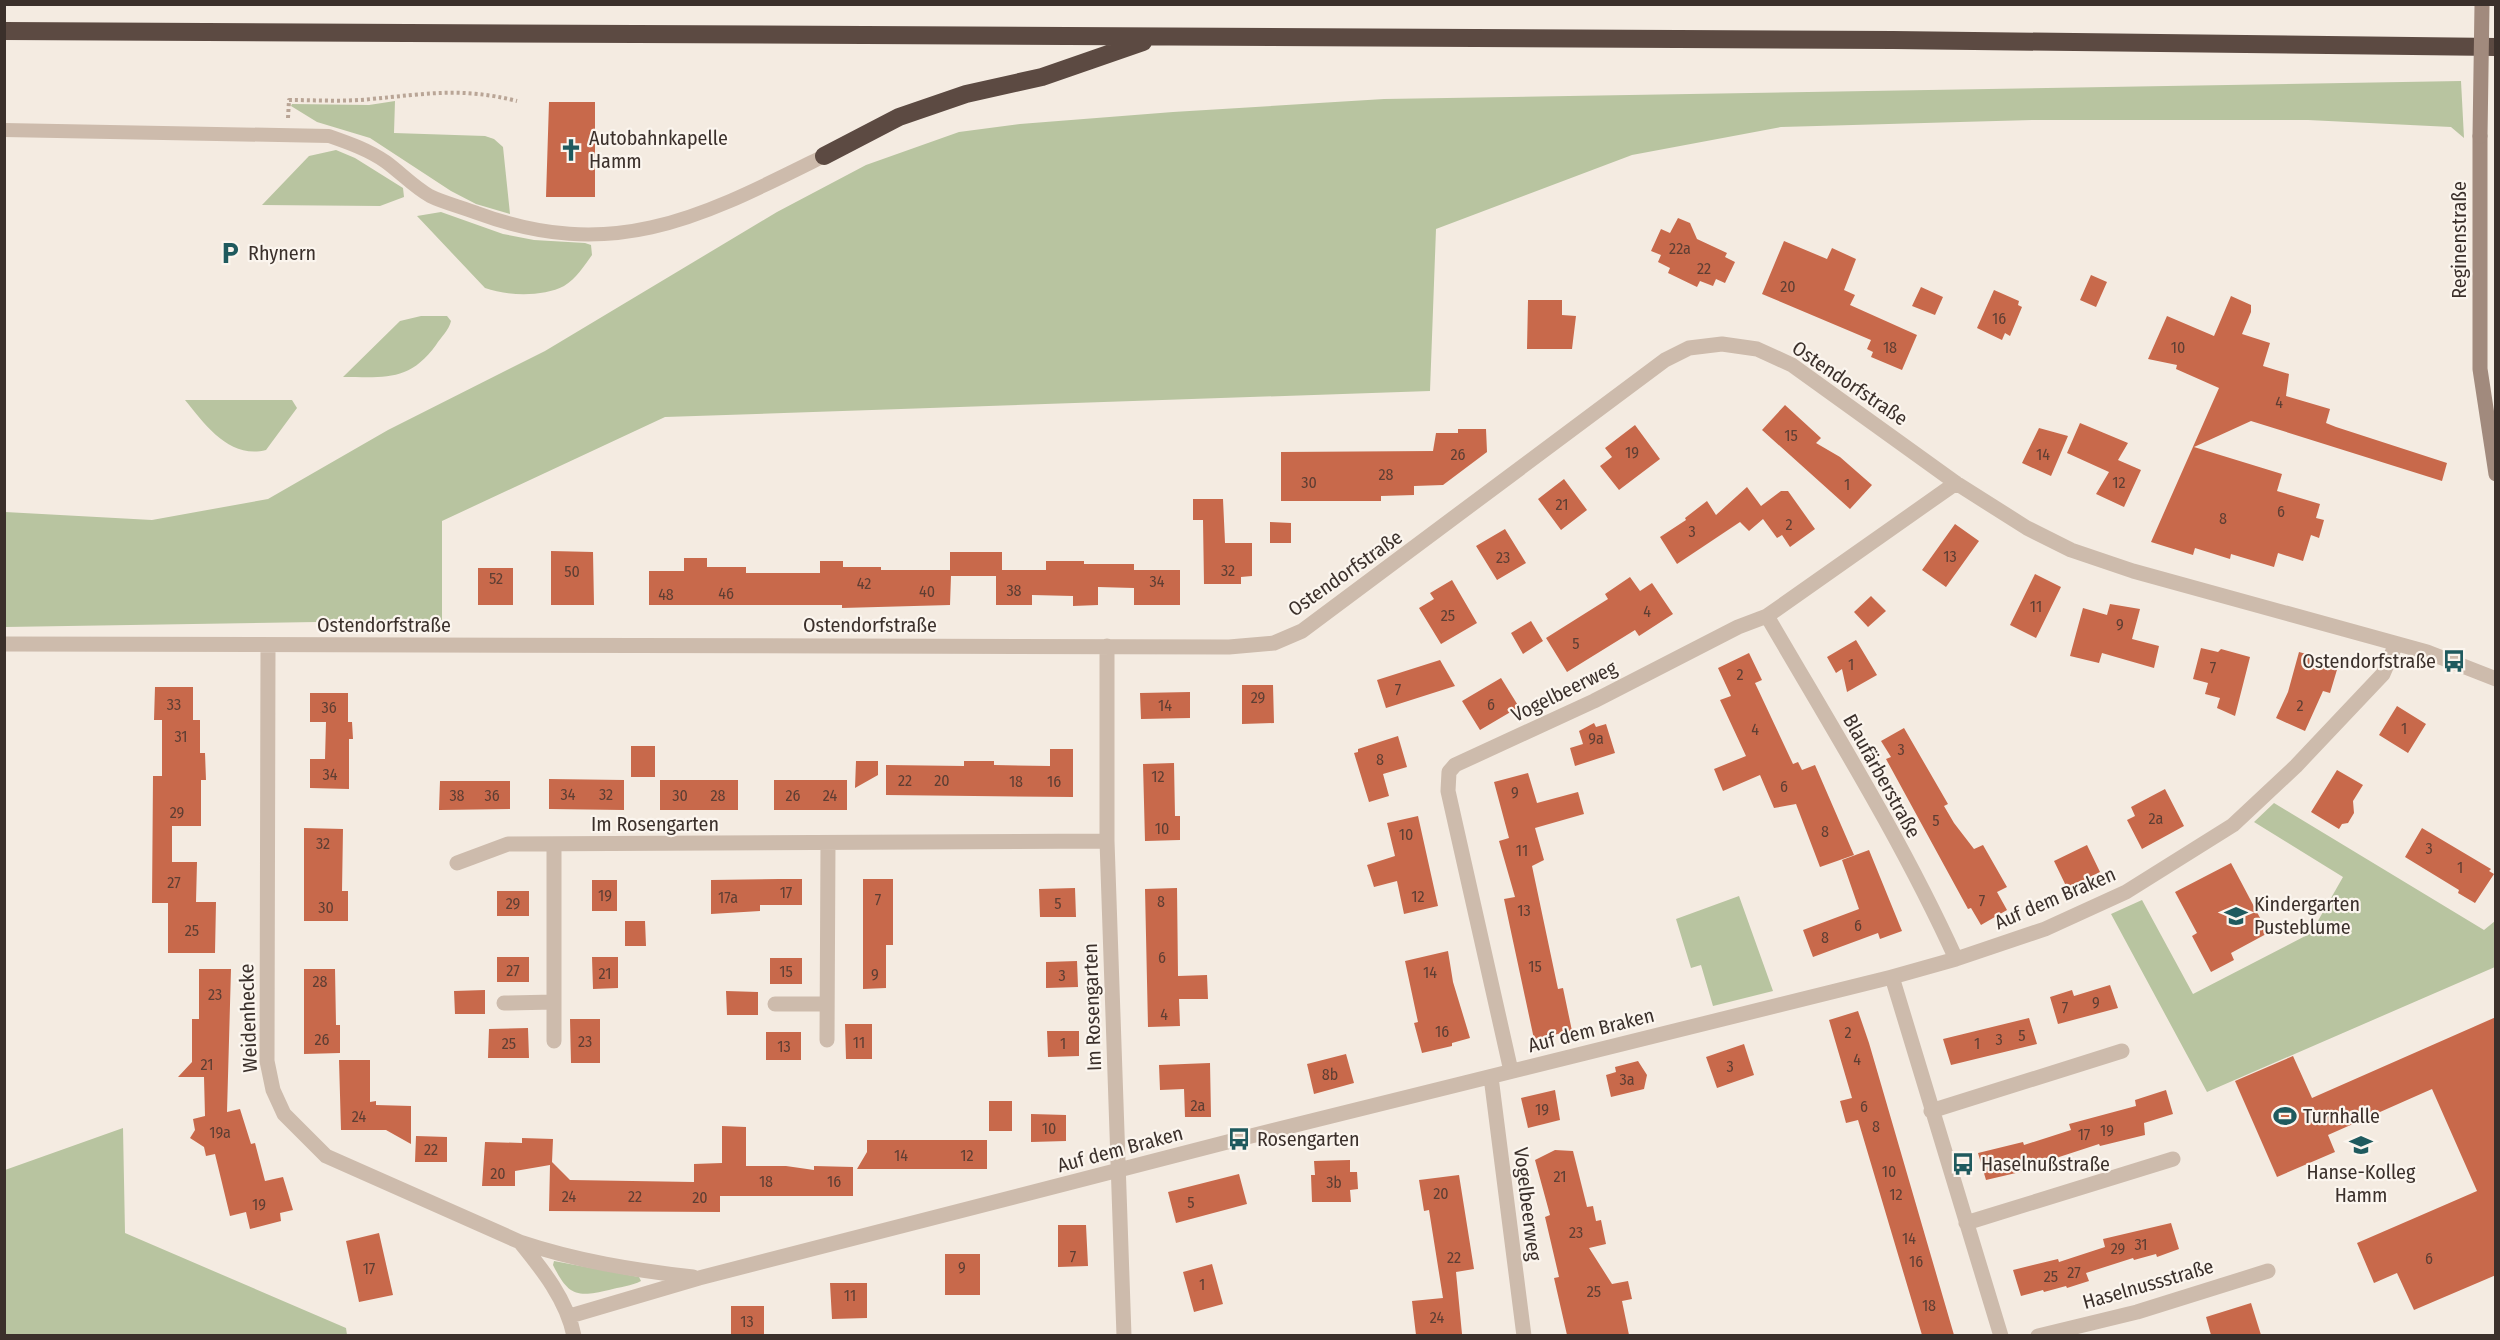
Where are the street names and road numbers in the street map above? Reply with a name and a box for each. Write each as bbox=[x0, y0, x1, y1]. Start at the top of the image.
street label: Reginenstraße bbox=[2447, 181, 2471, 299]
street label: Ostendorfstraße bbox=[1788, 336, 1912, 430]
street label: Ostendorfstraße bbox=[1283, 525, 1407, 621]
street label: Ostendorfstraße bbox=[317, 613, 451, 637]
street label: Ostendorfstraße bbox=[803, 613, 937, 637]
street label: Vogelbeerweg bbox=[1507, 655, 1621, 727]
street label: Blaufärberstraße bbox=[1838, 710, 1926, 842]
street label: Im Rosengarten bbox=[591, 812, 719, 836]
street label: Auf dem Braken bbox=[1991, 862, 2119, 934]
street label: Im Rosengarten bbox=[1078, 943, 1106, 1071]
street label: Weidenhecke bbox=[234, 963, 262, 1073]
street label: Auf dem Braken bbox=[1525, 1003, 1657, 1057]
street label: Auf dem Braken bbox=[1055, 1121, 1185, 1177]
street label: Vogelbeerweg bbox=[1509, 1146, 1547, 1263]
street label: Haselnussstraße bbox=[2080, 1254, 2216, 1314]

